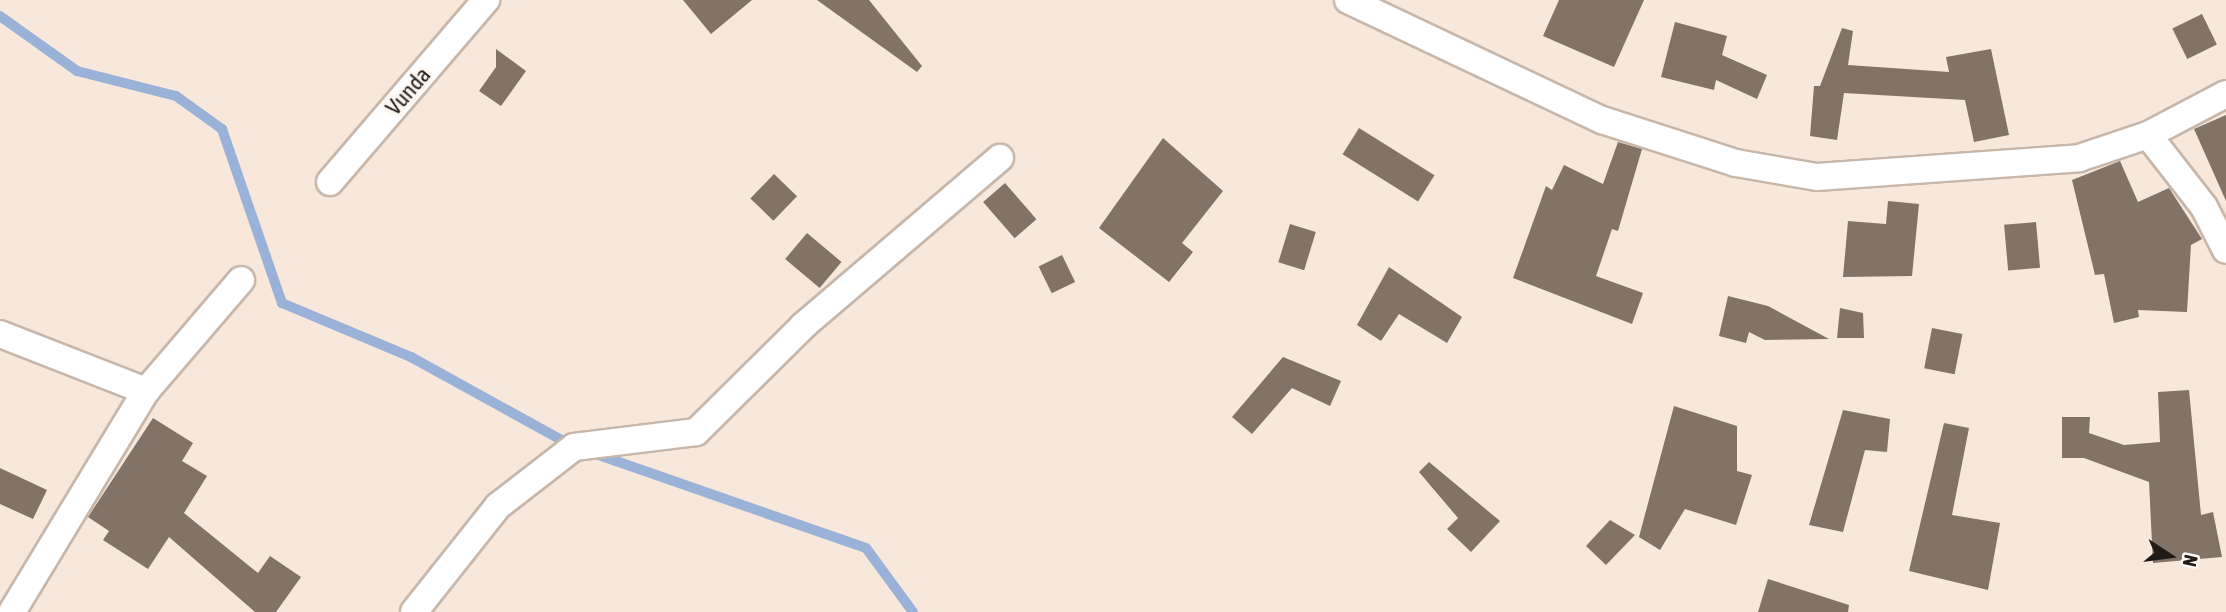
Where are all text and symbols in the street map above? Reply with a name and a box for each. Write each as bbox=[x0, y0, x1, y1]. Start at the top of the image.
street label: Vunda bbox=[380, 61, 436, 121]
north arrow bbox=[2135, 521, 2205, 591]
text: N bbox=[2178, 553, 2202, 569]

